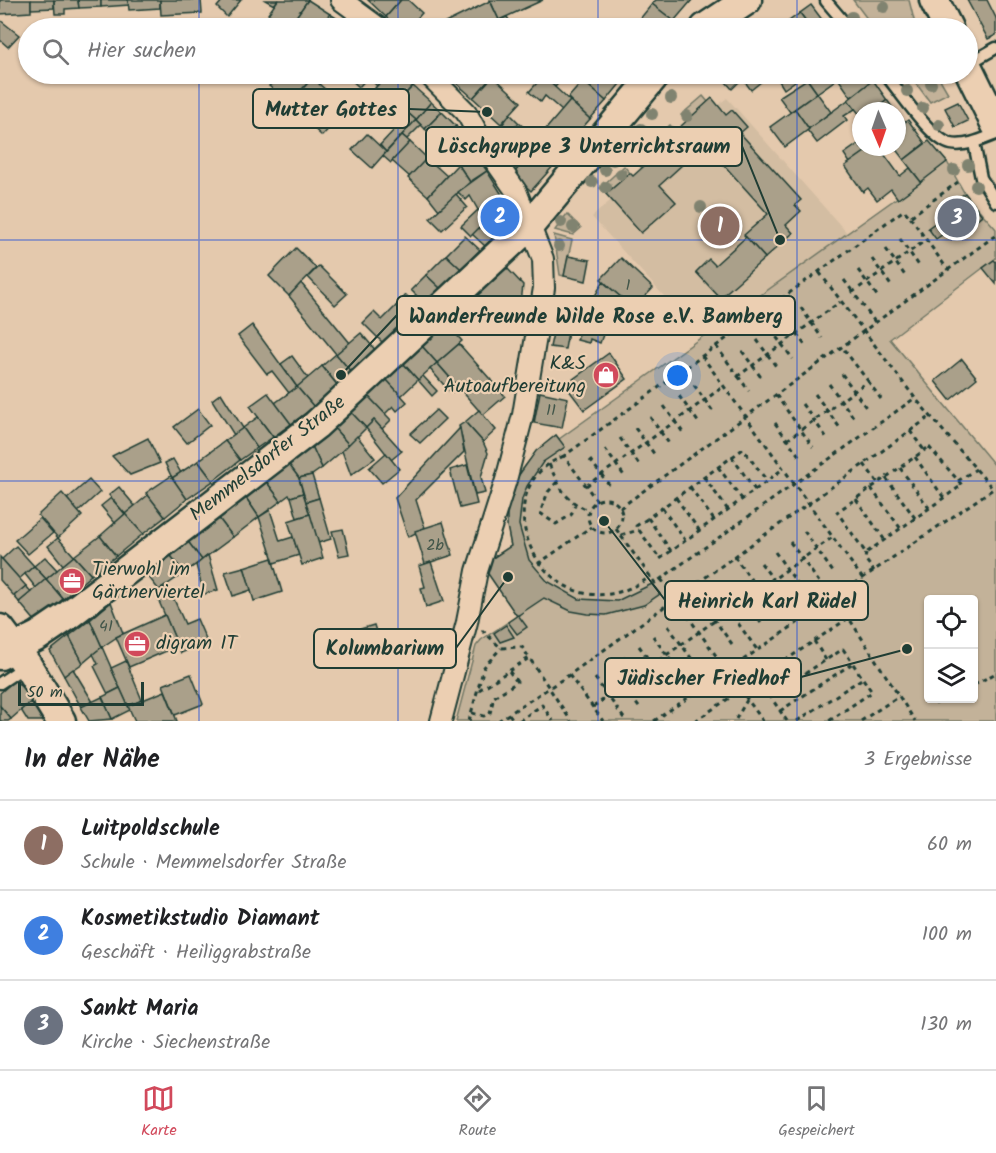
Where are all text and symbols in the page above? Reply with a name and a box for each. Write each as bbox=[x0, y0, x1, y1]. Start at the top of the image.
search box bbox=[18, 18, 978, 84]
text: Hier suchen bbox=[87, 34, 196, 69]
icon: search bbox=[39, 35, 72, 68]
callout: Mutter Gottes bbox=[253, 89, 409, 128]
text: Mutter Gottes bbox=[265, 94, 397, 127]
north arrow bbox=[852, 102, 906, 156]
callout: Löschgruppe 3 Unterrichtsraum bbox=[426, 127, 742, 166]
text: Löschgruppe 3 Unterrichtsraum bbox=[438, 131, 730, 164]
pin: 2 bbox=[480, 194, 520, 240]
pin: 3 bbox=[938, 196, 976, 240]
pin: 1 bbox=[700, 204, 740, 248]
house number: 1 bbox=[625, 273, 631, 298]
callout: Wanderfreunde Wilde Rose e.V. Bamberg bbox=[397, 296, 795, 335]
text: Wanderfreunde Wilde Rose e.V. Bamberg bbox=[409, 301, 783, 334]
place label: K&S Autoaufbereitung bbox=[444, 348, 586, 403]
shop icon: K&S Autoaufbereitung bbox=[591, 360, 621, 390]
your location bbox=[663, 361, 692, 390]
street label: Memmelsdorfer Straße bbox=[183, 388, 353, 530]
house number: 11 bbox=[546, 398, 556, 423]
house number: 2b bbox=[426, 533, 444, 558]
place label: Tierwohl im Gärtnerviertel bbox=[92, 554, 205, 609]
office icon: Tierwohl im Gärtnerviertel bbox=[57, 566, 87, 596]
callout: Heinrich Karl Rüdel bbox=[665, 581, 868, 620]
text: Heinrich Karl Rüdel bbox=[678, 586, 857, 619]
map controls bbox=[924, 595, 978, 703]
button: locate bbox=[924, 595, 978, 649]
house number: 41 bbox=[99, 614, 113, 639]
place label: digram IT bbox=[156, 628, 239, 660]
office icon: digram IT bbox=[122, 629, 152, 659]
callout: Kolumbarium bbox=[314, 629, 456, 668]
text: Kolumbarium bbox=[326, 633, 444, 666]
button: layers bbox=[924, 649, 978, 703]
callout: Jüdischer Friedhof bbox=[605, 658, 801, 697]
text: Jüdischer Friedhof bbox=[617, 663, 791, 696]
scale bar bbox=[18, 679, 144, 706]
text: 50 m bbox=[27, 680, 63, 705]
text: In der Nähe bbox=[24, 739, 160, 781]
text: 3 Ergebnisse bbox=[864, 744, 972, 776]
text: Luitpoldschule bbox=[81, 812, 220, 847]
text: 1 bbox=[40, 829, 47, 861]
text: 60 m bbox=[927, 829, 972, 861]
text: Schule · Memmelsdorfer Straße bbox=[81, 847, 346, 879]
text: Kosmetikstudio Diamant bbox=[81, 902, 320, 937]
text: 2 bbox=[38, 919, 49, 951]
text: 100 m bbox=[922, 919, 972, 951]
text: Geschäft · Heiliggrabstraße bbox=[81, 937, 311, 969]
text: Sankt Maria bbox=[81, 992, 199, 1027]
text: 3 bbox=[38, 1009, 49, 1041]
text: 130 m bbox=[920, 1009, 972, 1041]
text: Kirche · Siechenstraße bbox=[81, 1027, 270, 1059]
tab: Karte bbox=[141, 1082, 177, 1143]
tab: Route bbox=[459, 1082, 496, 1143]
tab: Gespeichert bbox=[778, 1082, 855, 1143]

